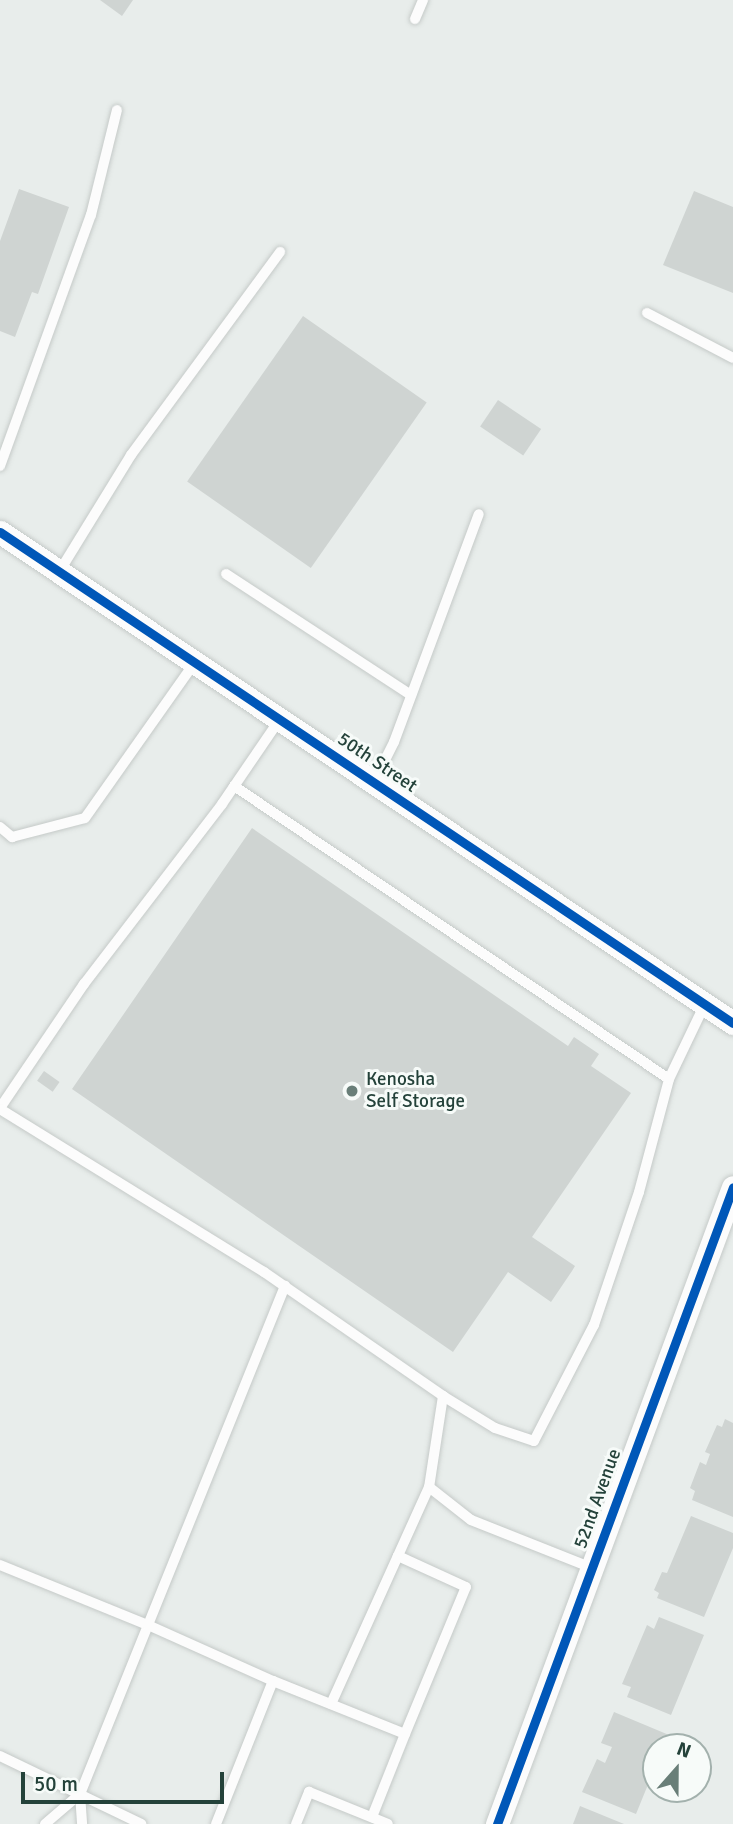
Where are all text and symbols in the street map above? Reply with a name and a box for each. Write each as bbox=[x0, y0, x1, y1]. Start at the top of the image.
street label: 50th Street bbox=[333, 728, 421, 798]
place label: Kenosha Self Storage bbox=[366, 1069, 465, 1113]
marker: Kenosha Self Storage bbox=[344, 1083, 360, 1099]
street label: 52nd Avenue bbox=[569, 1446, 627, 1552]
north arrow bbox=[642, 1733, 712, 1803]
text: N bbox=[673, 1737, 694, 1764]
scale bar bbox=[24, 1758, 228, 1802]
text: 50 m bbox=[34, 1771, 78, 1797]

